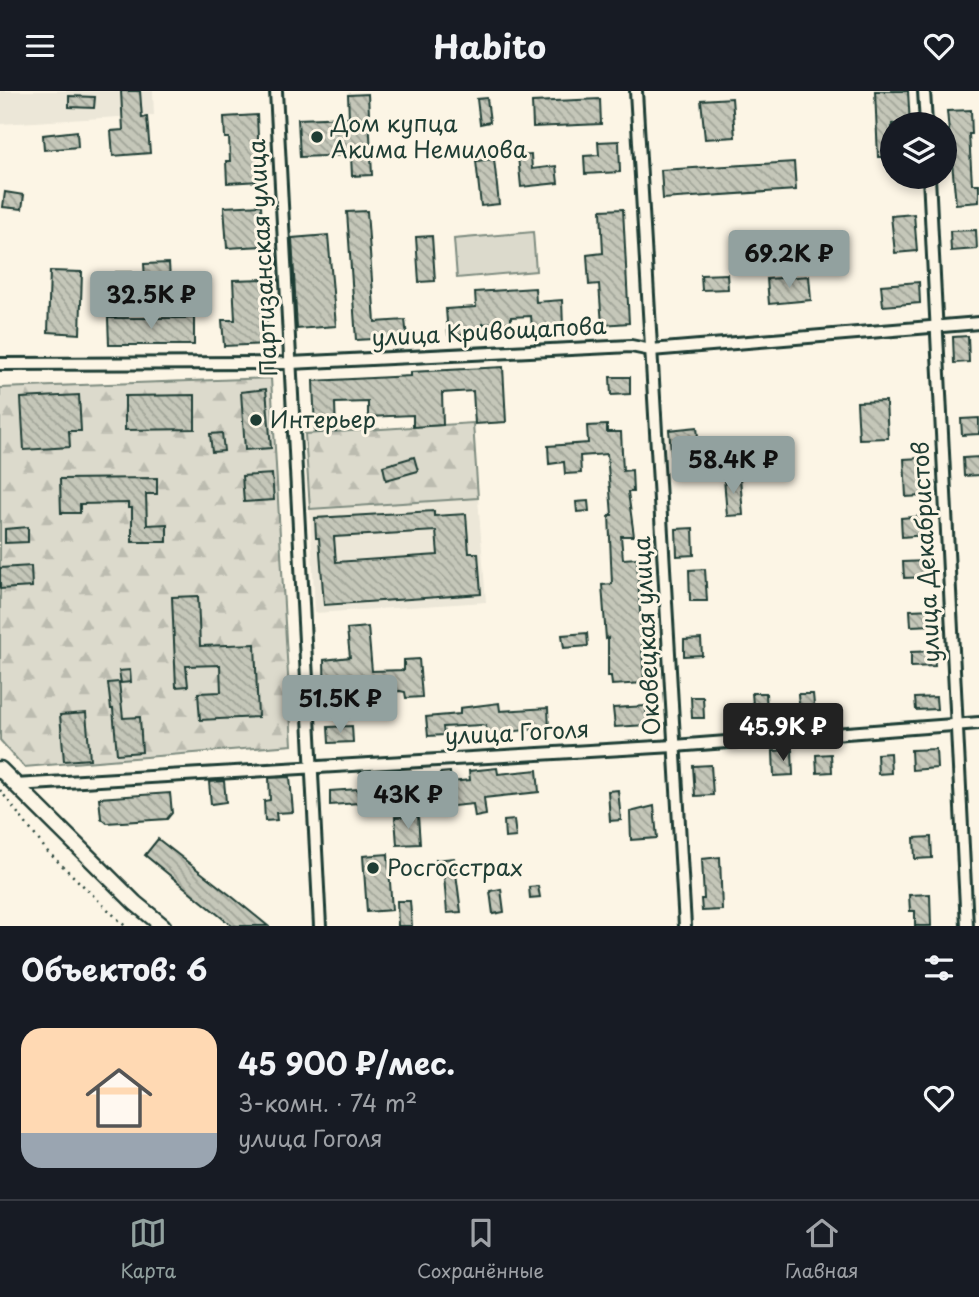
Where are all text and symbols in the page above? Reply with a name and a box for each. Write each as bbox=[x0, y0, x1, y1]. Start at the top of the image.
text: Habito bbox=[433, 22, 546, 70]
icon: menu bbox=[21, 27, 59, 65]
icon: heart bbox=[920, 27, 958, 65]
place label: Дом купца Акима Немилова bbox=[330, 105, 528, 166]
map controls bbox=[880, 112, 957, 189]
button: layers bbox=[880, 112, 957, 189]
marker: Дом купца Акима Немилова bbox=[309, 129, 325, 145]
street label: Партизанская улица bbox=[238, 138, 285, 378]
pin: 69.2K ₽ bbox=[724, 231, 854, 290]
text: 69.2K ₽ bbox=[744, 235, 834, 270]
pin: 32.5K ₽ bbox=[86, 271, 216, 331]
text: 32.5K ₽ bbox=[106, 276, 196, 311]
street label: улица Кривощапова bbox=[371, 307, 608, 354]
place label: Интерьер bbox=[270, 401, 376, 436]
marker: Интерьер bbox=[248, 412, 264, 428]
pin: 58.4K ₽ bbox=[668, 437, 798, 496]
text: 58.4K ₽ bbox=[688, 441, 778, 476]
street label: улица Декабристов bbox=[901, 441, 948, 664]
street label: Оковецкая улица bbox=[623, 535, 668, 737]
pin: 51.5K ₽ bbox=[275, 675, 405, 735]
text: 51.5K ₽ bbox=[298, 680, 382, 715]
pin: 45.9K ₽ bbox=[718, 703, 848, 763]
text: 45.9K ₽ bbox=[739, 708, 827, 743]
street label: улица Гоголя bbox=[444, 710, 590, 753]
pin: 43K ₽ bbox=[359, 771, 457, 831]
text: 43K ₽ bbox=[373, 776, 443, 811]
place label: Росгосстрах bbox=[387, 849, 523, 884]
marker: Росгосстрах bbox=[365, 860, 381, 876]
text: Объектов: 6 bbox=[21, 946, 207, 991]
icon: filters bbox=[920, 949, 958, 987]
text: 45 900 ₽/мес. bbox=[238, 1040, 455, 1085]
icon: home bbox=[77, 1056, 161, 1140]
icon: heart bbox=[920, 1079, 958, 1117]
text: 3-комн. · 74 m² bbox=[238, 1085, 417, 1120]
text: улица Гоголя bbox=[238, 1120, 383, 1155]
tab: Карта bbox=[120, 1214, 176, 1284]
tab: Сохранённые bbox=[417, 1214, 544, 1284]
tab: Главная bbox=[785, 1214, 859, 1284]

